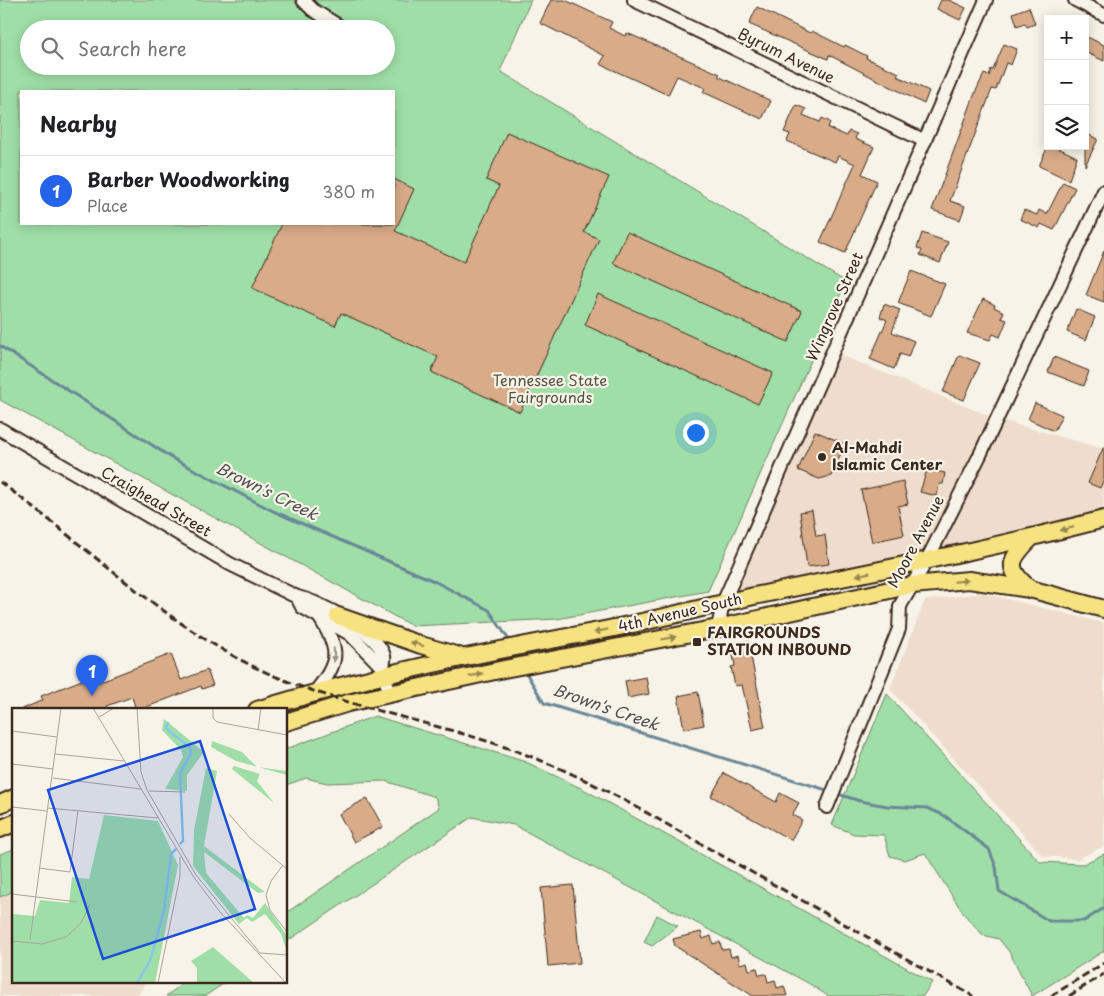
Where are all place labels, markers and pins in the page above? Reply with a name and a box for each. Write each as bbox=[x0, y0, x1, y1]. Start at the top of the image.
place label: Al-Mahdi Islamic Center bbox=[832, 435, 942, 475]
marker: Al-Mahdi Islamic Center bbox=[816, 451, 828, 463]
place label: FAIRGROUNDS STATION INBOUND bbox=[707, 620, 851, 660]
marker: FAIRGROUNDS STATION INBOUND bbox=[691, 636, 703, 648]
pin: 1 bbox=[76, 655, 108, 696]

